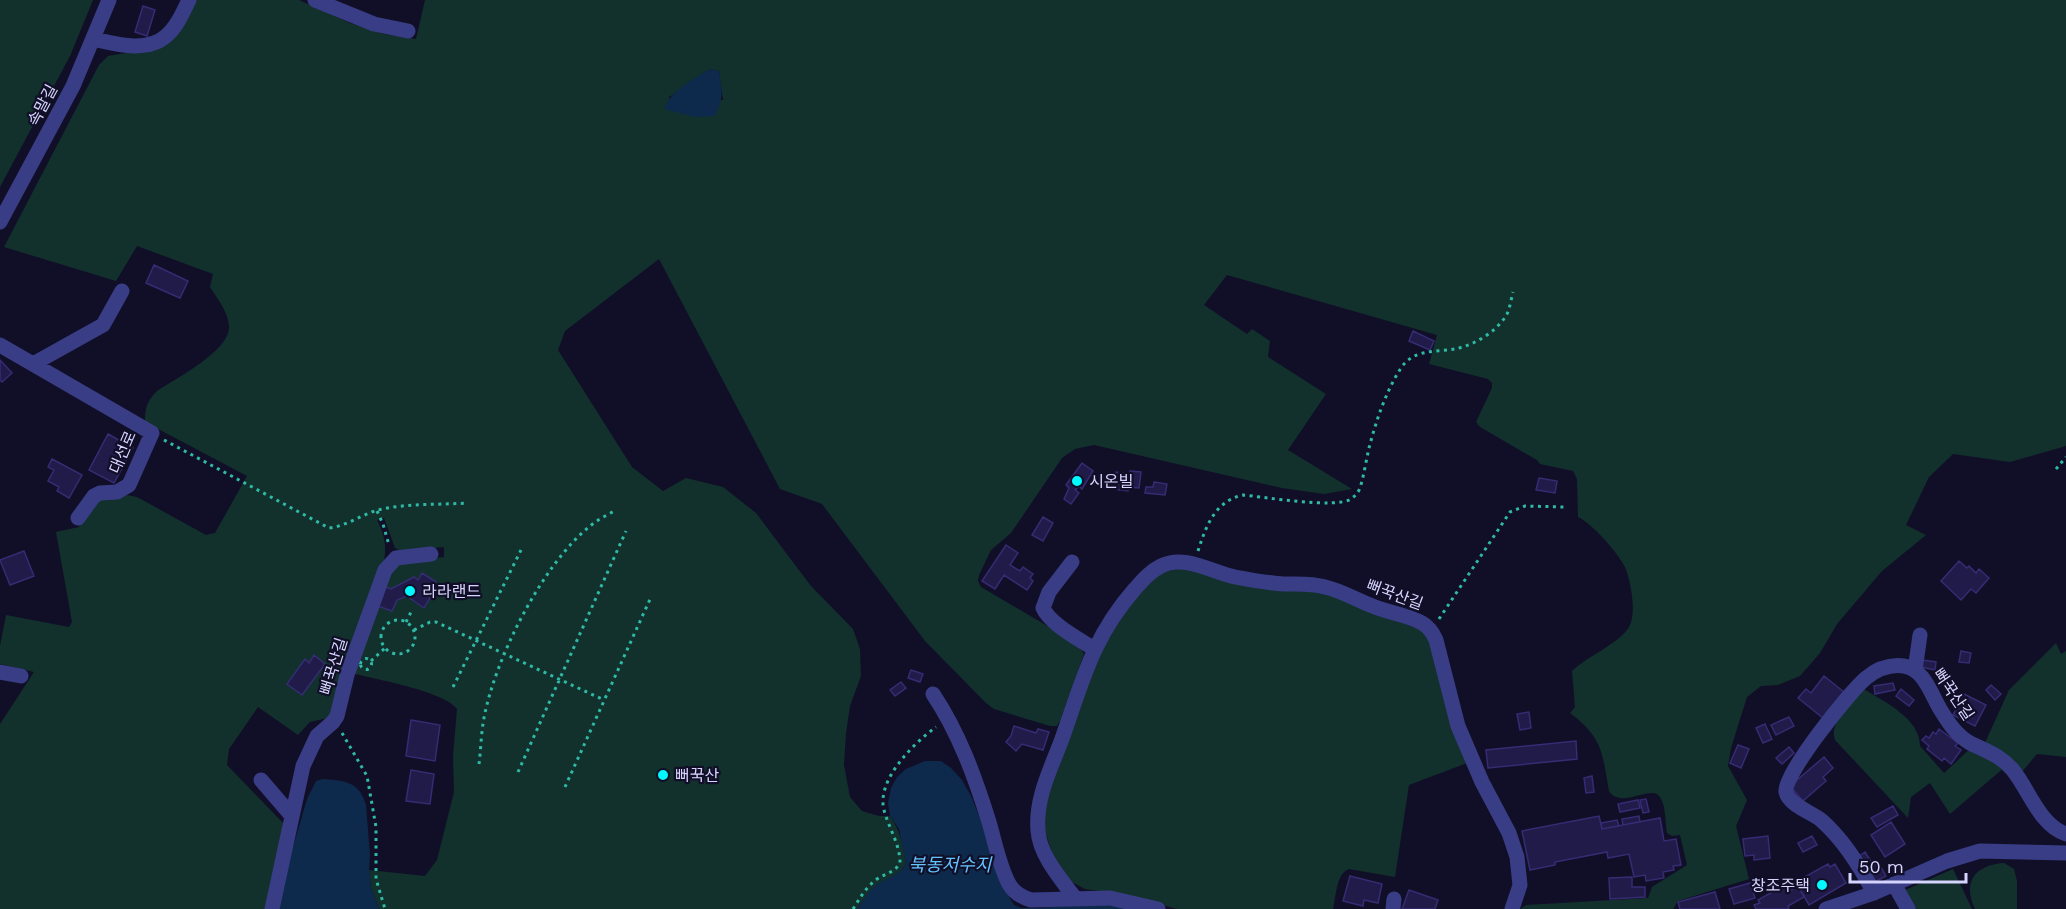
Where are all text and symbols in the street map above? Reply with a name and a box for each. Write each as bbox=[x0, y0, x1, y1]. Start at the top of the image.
street label: 속말길 bbox=[24, 81, 61, 129]
street label: 대선로 bbox=[105, 428, 140, 476]
place label: 시온빌 bbox=[1089, 472, 1133, 491]
marker: 시온빌 bbox=[1070, 474, 1084, 488]
street label: 뻐꾹산길 bbox=[1364, 575, 1426, 613]
place label: 라라랜드 bbox=[422, 582, 481, 601]
marker: 라라랜드 bbox=[403, 584, 417, 598]
street label: 뻐꾹산길 bbox=[316, 635, 351, 697]
street label: 뻐꾹산길 bbox=[1929, 665, 1978, 724]
place label: 뻐꾹산 bbox=[675, 766, 719, 785]
marker: 뻐꾹산 bbox=[656, 768, 670, 782]
scale bar bbox=[1850, 846, 1966, 884]
water label: 북동저수지 bbox=[909, 854, 993, 875]
text: 50 m bbox=[1859, 856, 1904, 877]
place label: 창조주택 bbox=[1751, 876, 1810, 895]
marker: 창조주택 bbox=[1815, 878, 1829, 892]

